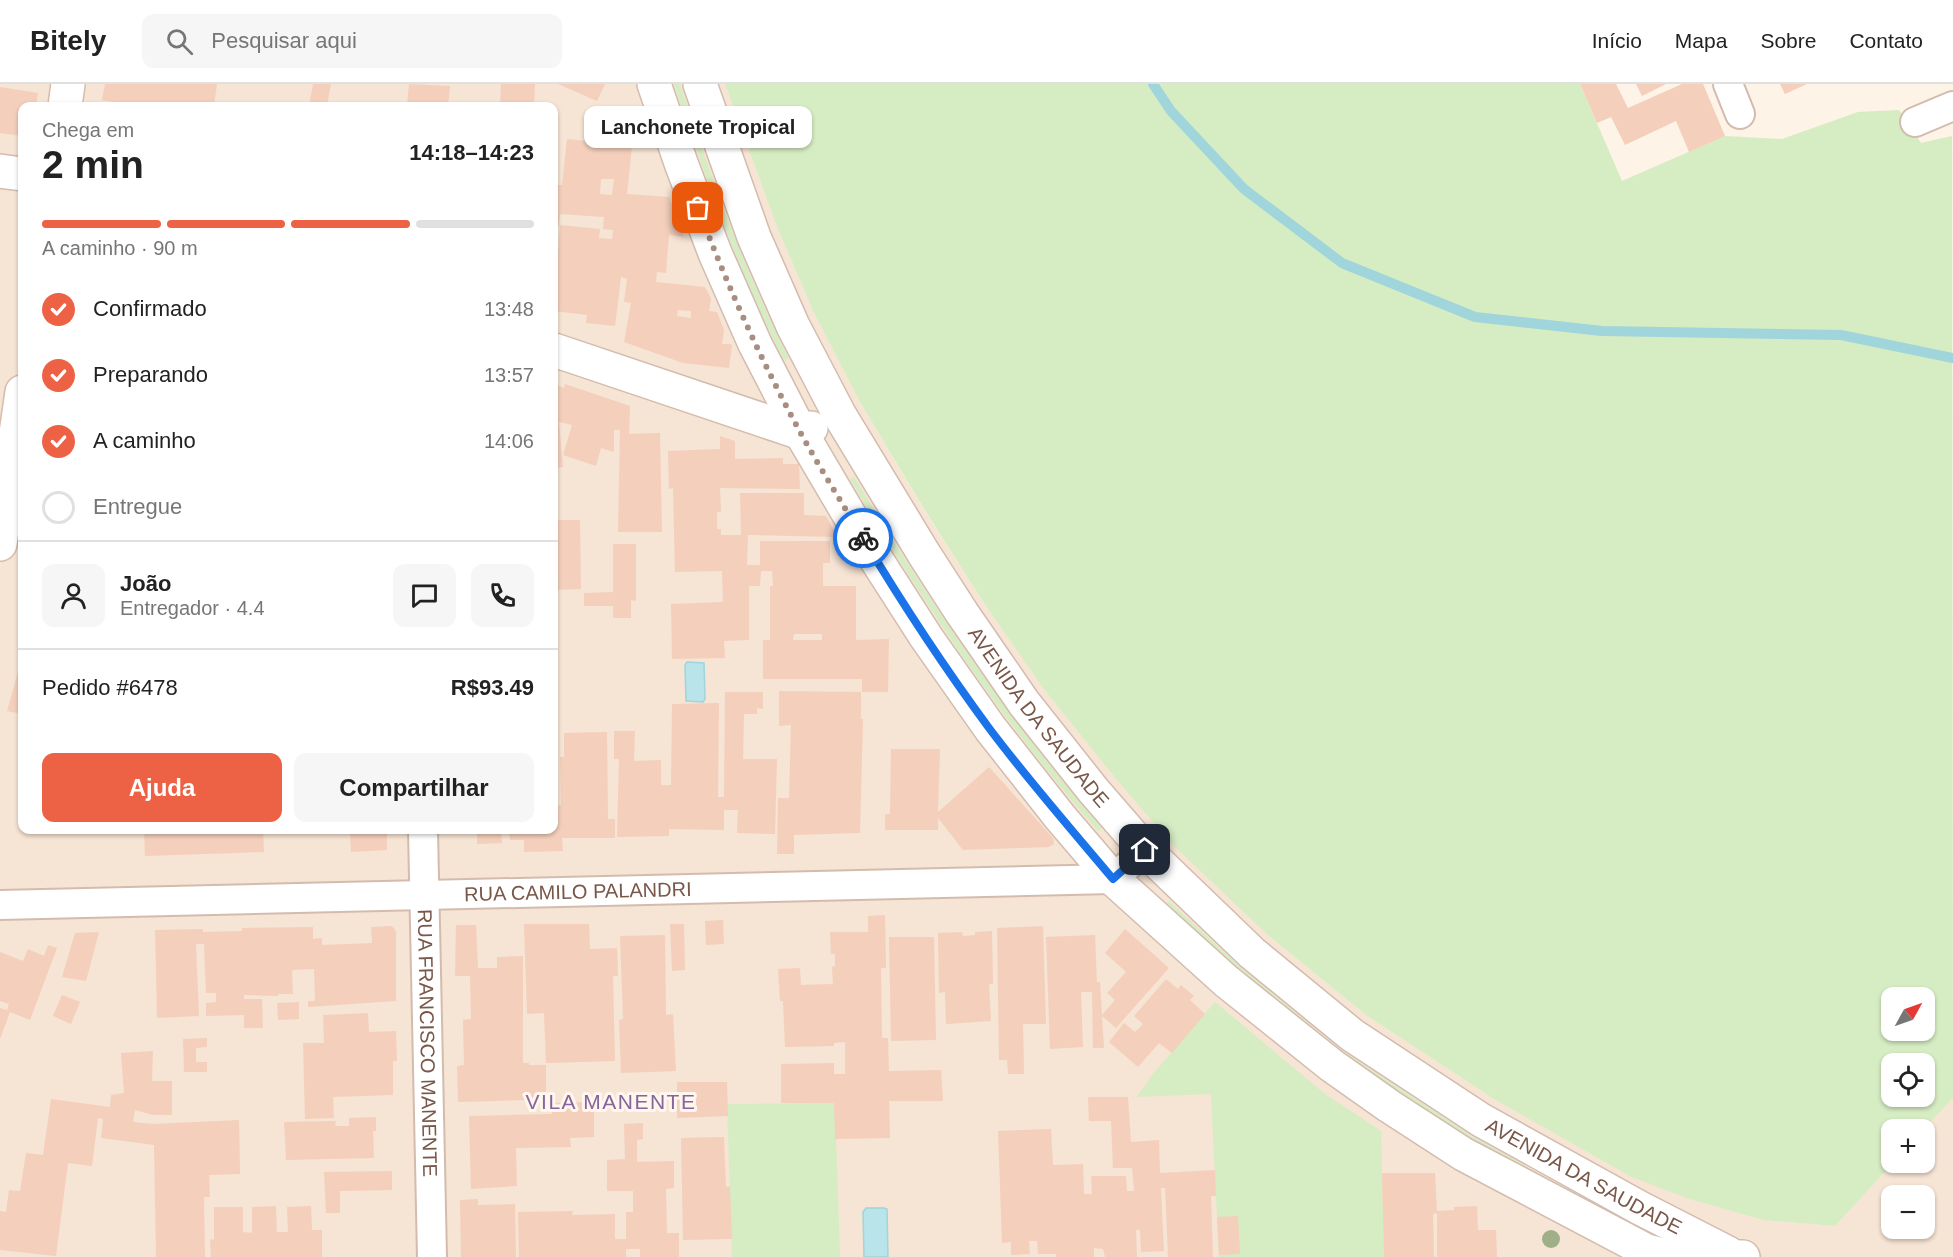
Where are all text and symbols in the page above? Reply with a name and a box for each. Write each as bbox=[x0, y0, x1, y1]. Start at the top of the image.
search box bbox=[142, 14, 562, 68]
text: Bitely bbox=[30, 25, 106, 56]
icon: search bbox=[163, 25, 196, 58]
text: Pesquisar aqui bbox=[211, 28, 357, 53]
text: Início bbox=[1592, 29, 1642, 52]
text: Mapa bbox=[1675, 29, 1727, 52]
text: Sobre bbox=[1760, 29, 1816, 52]
text: Contato bbox=[1849, 29, 1923, 52]
callout: Lanchonete Tropical bbox=[584, 106, 812, 148]
text: Lanchonete Tropical bbox=[601, 116, 795, 138]
text: Chega em bbox=[42, 119, 134, 141]
text: 14:18–14:23 bbox=[409, 140, 534, 165]
text: 2 min bbox=[42, 143, 144, 186]
pin bbox=[672, 182, 723, 233]
icon: bag bbox=[681, 191, 714, 224]
text: A caminho · 90 m bbox=[42, 237, 198, 259]
icon: check bbox=[42, 293, 75, 326]
text: Confirmado bbox=[93, 296, 207, 321]
text: 13:48 bbox=[484, 298, 534, 320]
icon: check bbox=[42, 359, 75, 392]
text: Preparando bbox=[93, 362, 208, 387]
text: 13:57 bbox=[484, 364, 534, 386]
icon: check bbox=[42, 425, 75, 458]
text: A caminho bbox=[93, 428, 196, 453]
text: 14:06 bbox=[484, 430, 534, 452]
text: Entregue bbox=[93, 494, 182, 519]
courier bbox=[833, 508, 893, 568]
icon: bike bbox=[847, 522, 880, 555]
button: person bbox=[42, 564, 105, 627]
button: chat bbox=[393, 564, 456, 627]
button: phone bbox=[471, 564, 534, 627]
text: João bbox=[120, 571, 171, 596]
text: Entregador · 4.4 bbox=[120, 597, 265, 619]
street label: AVENIDA DA SAUDADE bbox=[964, 623, 1114, 811]
text: Pedido #6478 bbox=[42, 675, 178, 700]
text: R$93.49 bbox=[451, 675, 534, 700]
button: Ajuda bbox=[42, 753, 282, 822]
button: Compartilhar bbox=[294, 753, 534, 822]
pin bbox=[1119, 824, 1170, 875]
icon: home bbox=[1128, 833, 1161, 866]
street label: RUA CAMILO PALANDRI bbox=[464, 878, 692, 905]
street label: RUA FRANCISCO MANENTE bbox=[414, 909, 441, 1177]
north arrow bbox=[1881, 987, 1935, 1041]
map controls bbox=[1881, 987, 1935, 1239]
button: locate bbox=[1881, 1053, 1935, 1107]
district label: VILA MANENTE bbox=[526, 1090, 696, 1113]
street label: AVENIDA DA SAUDADE bbox=[1482, 1114, 1685, 1238]
button: + bbox=[1881, 1119, 1935, 1173]
button: − bbox=[1881, 1185, 1935, 1239]

